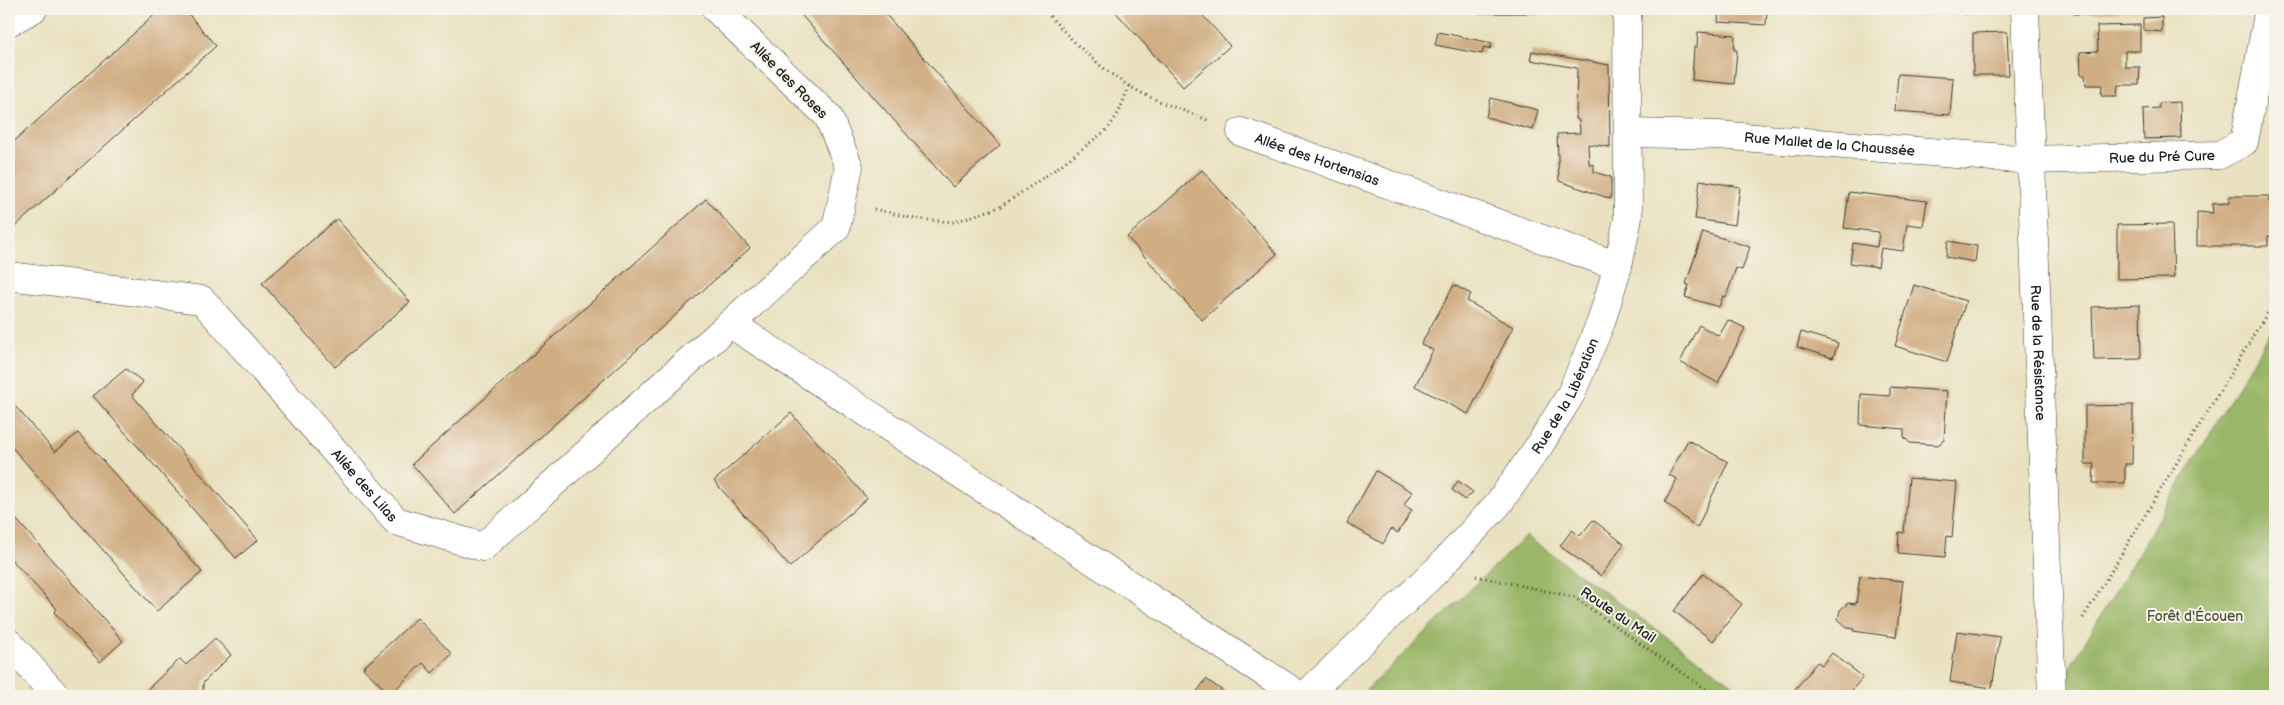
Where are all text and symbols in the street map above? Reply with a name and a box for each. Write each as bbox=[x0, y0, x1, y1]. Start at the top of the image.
street label: Allée des Roses bbox=[747, 38, 831, 122]
street label: Allée des Hortensias bbox=[1253, 129, 1382, 189]
street label: Rue Mallet de la Chaussée bbox=[1743, 129, 1916, 159]
street label: Rue du Pré Cure bbox=[2109, 147, 2215, 166]
street label: Rue de la Résistance bbox=[2027, 285, 2050, 421]
street label: Rue de la Libération bbox=[1528, 335, 1602, 457]
street label: Allée des Lilas bbox=[328, 445, 401, 525]
street label: Route du Mail bbox=[1577, 583, 1659, 647]
park label: Forêt d'Écouen bbox=[2147, 607, 2243, 625]

